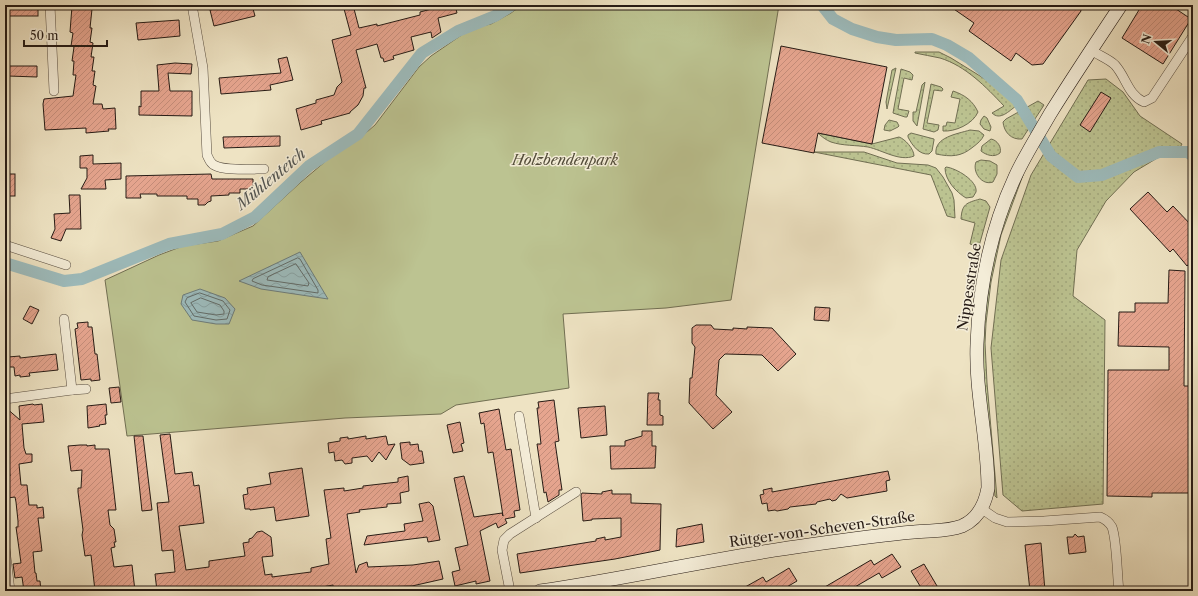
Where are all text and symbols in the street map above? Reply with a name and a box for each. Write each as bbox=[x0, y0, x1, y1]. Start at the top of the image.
scale bar bbox=[24, 22, 107, 48]
north arrow bbox=[1136, 22, 1176, 62]
text: 50 m bbox=[30, 28, 59, 43]
text: N bbox=[1138, 32, 1155, 46]
water label: Mühlenteich bbox=[230, 144, 309, 215]
park label: Holzbendenpark bbox=[511, 151, 619, 169]
street label: Nippesstraße bbox=[953, 242, 985, 332]
street label: Rütger-von-Scheven-Straße bbox=[728, 507, 916, 551]

